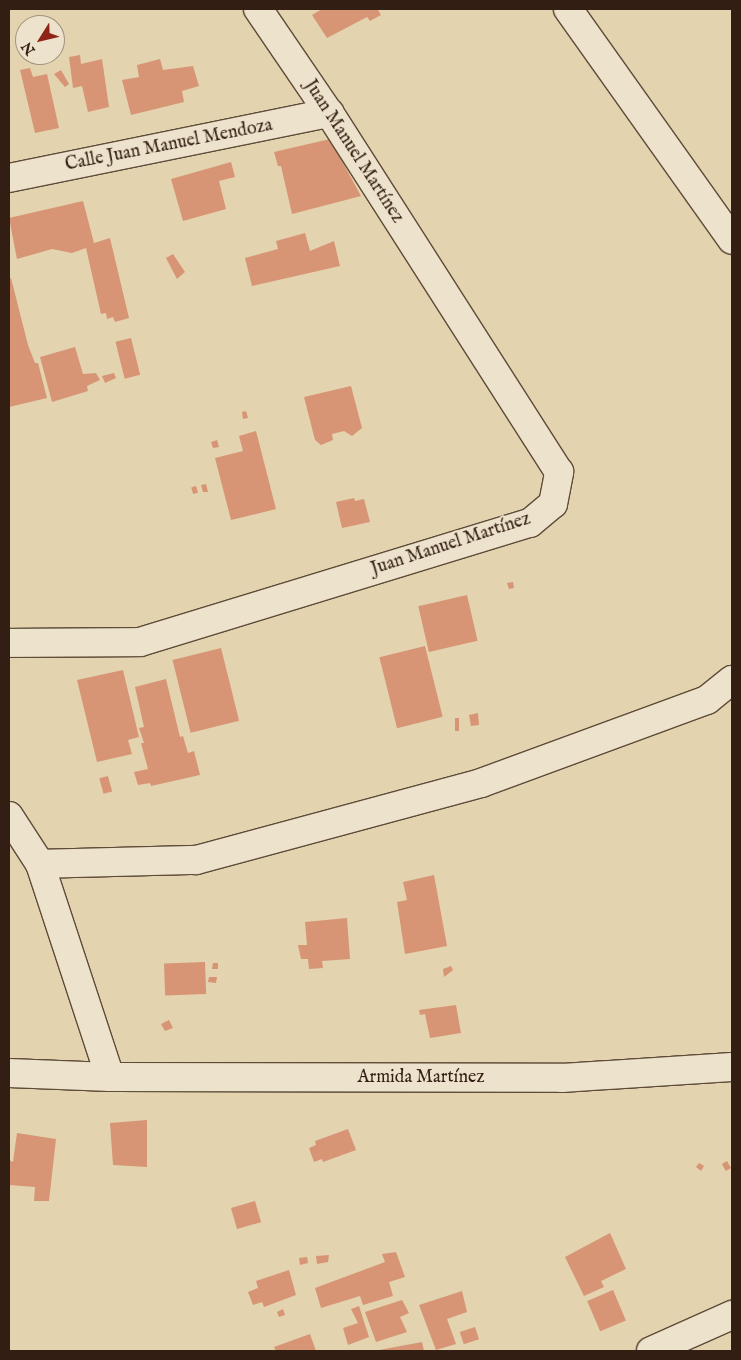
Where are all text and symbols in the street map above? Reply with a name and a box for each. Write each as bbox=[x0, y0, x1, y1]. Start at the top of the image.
north arrow bbox=[15, 15, 65, 65]
text: N bbox=[18, 38, 40, 58]
street label: Juan Manuel Martínez bbox=[299, 76, 407, 228]
street label: Calle Juan Manuel Mendoza bbox=[63, 115, 275, 177]
street label: Juan Manuel Martínez bbox=[368, 509, 534, 581]
street label: Armida Martínez bbox=[357, 1067, 485, 1089]

